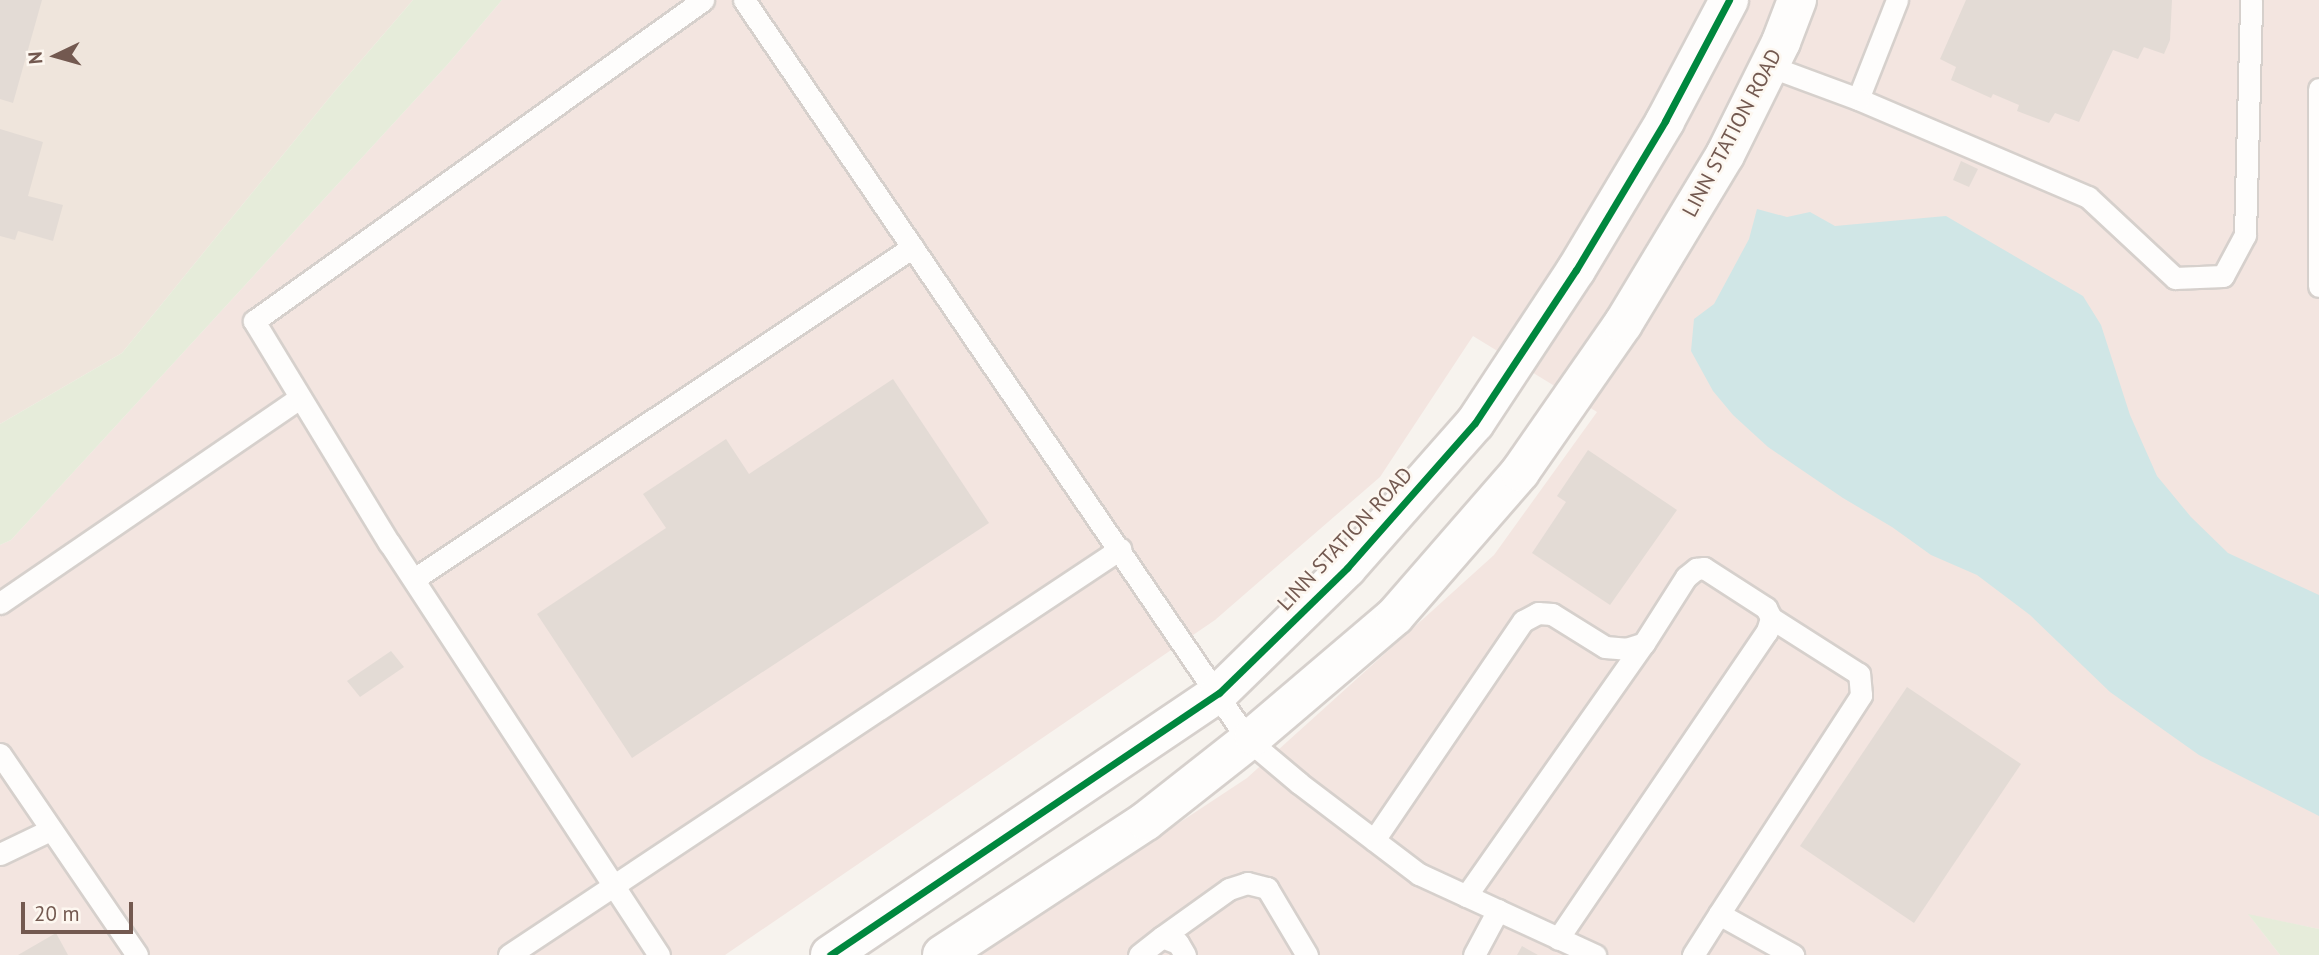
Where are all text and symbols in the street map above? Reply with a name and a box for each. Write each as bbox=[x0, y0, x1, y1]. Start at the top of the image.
north arrow bbox=[21, 21, 91, 91]
street label: LINN STATION ROAD bbox=[1677, 45, 1787, 221]
text: N bbox=[23, 51, 48, 65]
street label: LINN STATION ROAD bbox=[1272, 462, 1418, 616]
scale bar bbox=[24, 888, 136, 932]
text: 20 m bbox=[34, 900, 80, 927]

